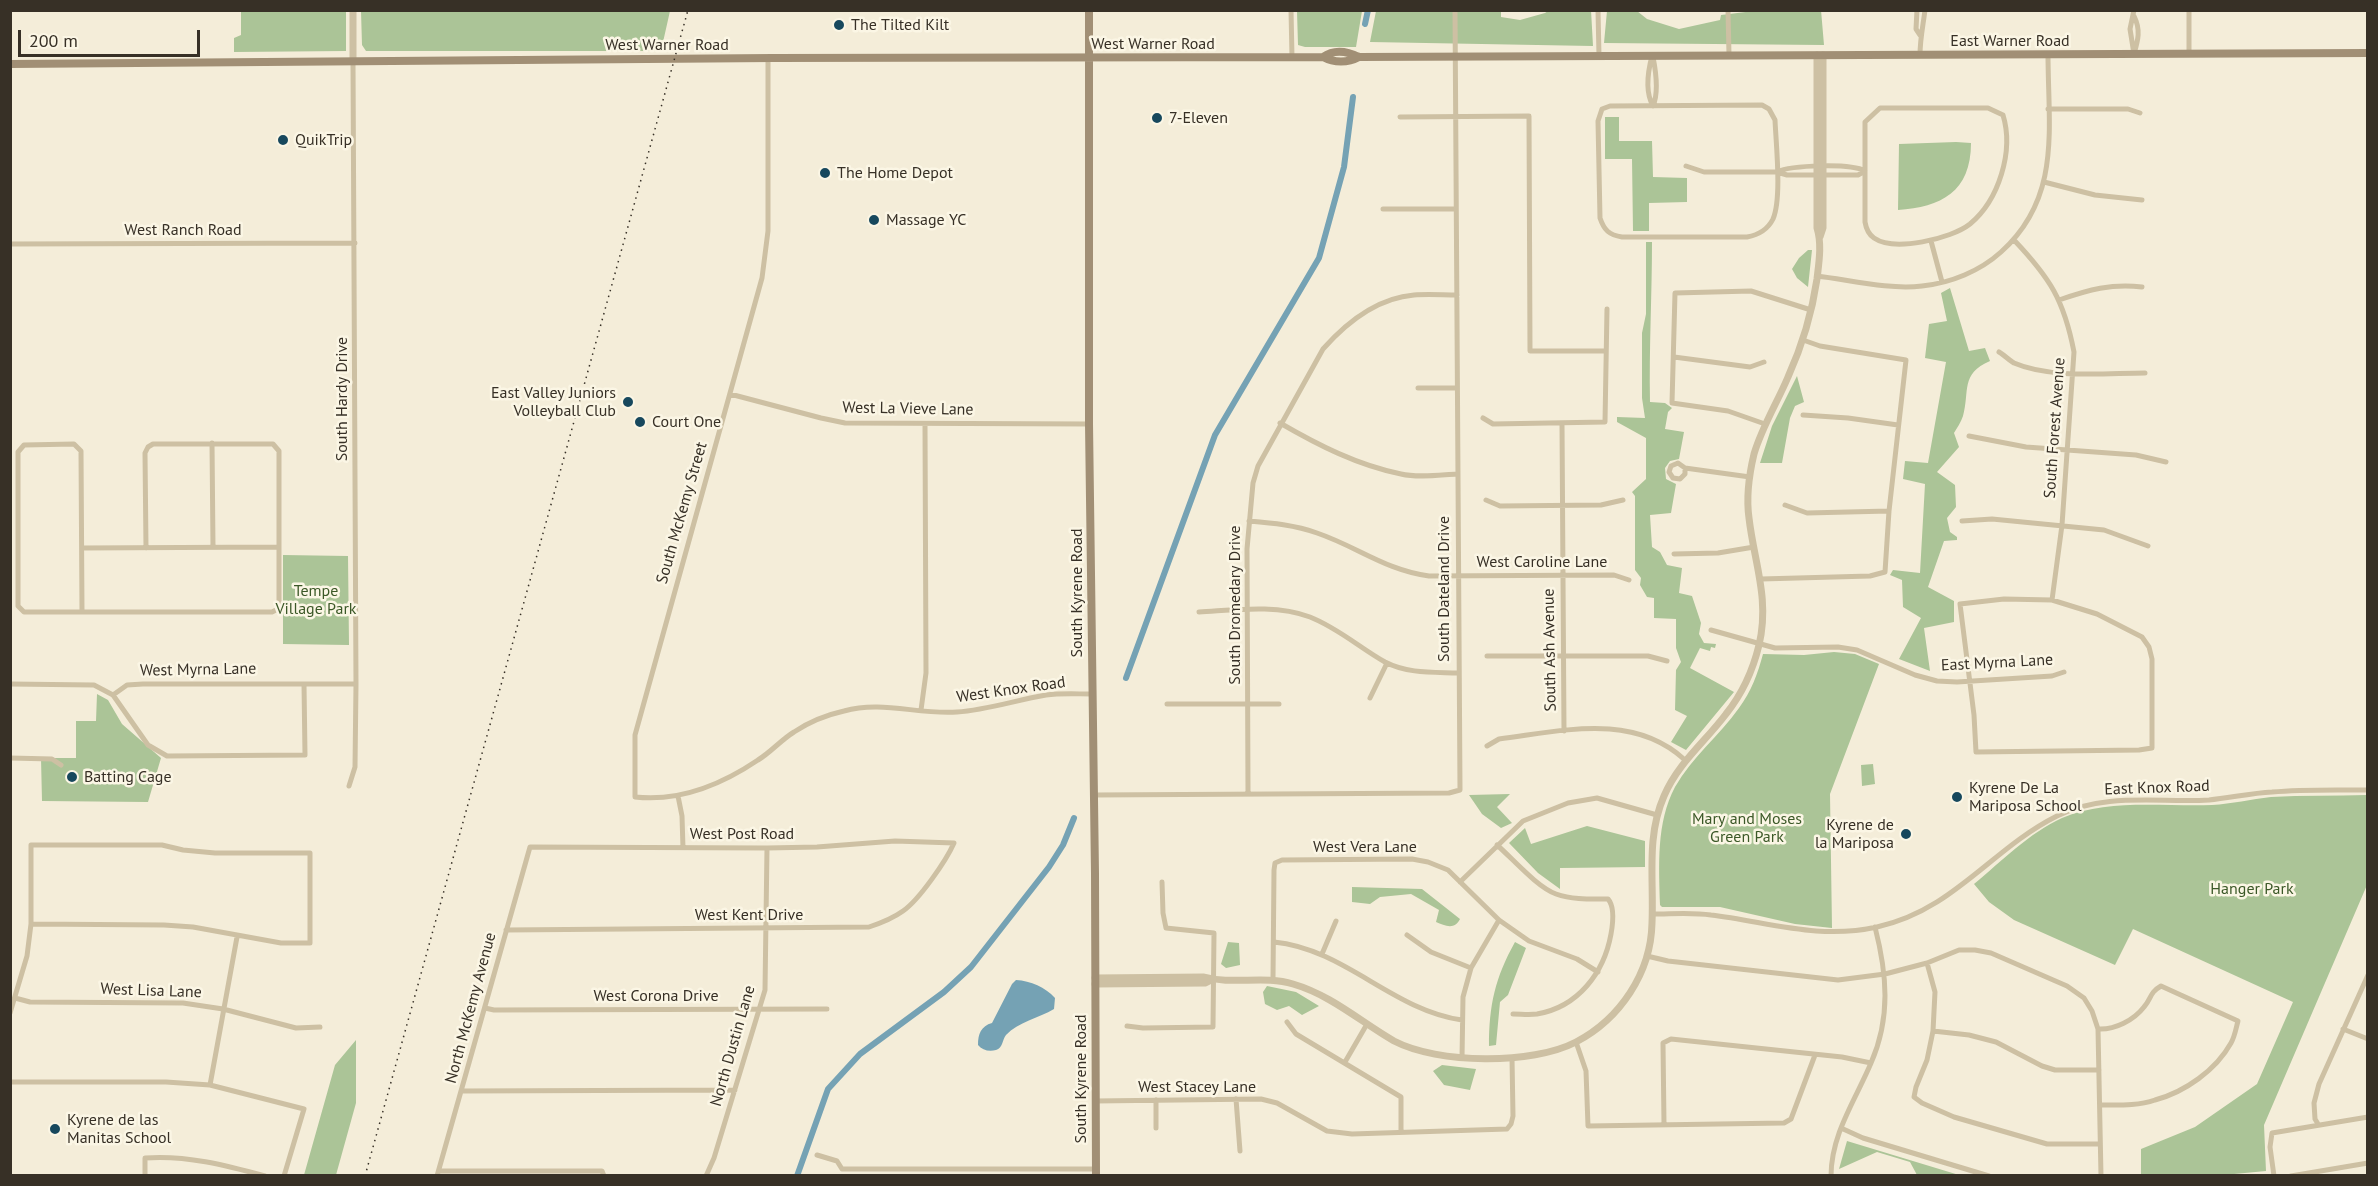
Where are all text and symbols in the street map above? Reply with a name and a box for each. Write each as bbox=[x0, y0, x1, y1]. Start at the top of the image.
place label: The Tilted Kilt bbox=[851, 15, 949, 35]
scale bar bbox=[21, 18, 202, 56]
marker: The Tilted Kilt bbox=[832, 18, 846, 32]
text: 200 m bbox=[29, 29, 78, 52]
street label: East Warner Road bbox=[1950, 31, 2070, 51]
street label: West Warner Road bbox=[1091, 34, 1215, 54]
street label: West Warner Road bbox=[605, 35, 729, 55]
place label: 7-Eleven bbox=[1169, 108, 1228, 128]
marker: 7-Eleven bbox=[1150, 111, 1164, 125]
place label: QuikTrip bbox=[295, 130, 352, 150]
marker: QuikTrip bbox=[276, 133, 290, 147]
place label: The Home Depot bbox=[837, 163, 953, 183]
marker: The Home Depot bbox=[818, 166, 832, 180]
place label: Massage YC bbox=[886, 210, 966, 230]
marker: Massage YC bbox=[867, 213, 881, 227]
street label: West Ranch Road bbox=[124, 220, 242, 240]
street label: South Hardy Drive bbox=[332, 337, 352, 461]
street label: South Forest Avenue bbox=[2041, 357, 2069, 499]
place label: East Valley Juniors Volleyball Club bbox=[491, 383, 616, 421]
marker: East Valley Juniors Volleyball Club bbox=[621, 395, 635, 409]
street label: West La Vieve Lane bbox=[842, 398, 974, 420]
place label: Court One bbox=[652, 412, 721, 432]
marker: Court One bbox=[633, 415, 647, 429]
street label: South McKemy Street bbox=[653, 440, 711, 586]
street label: South Dateland Drive bbox=[1434, 516, 1454, 662]
street label: South Dromedary Drive bbox=[1225, 525, 1245, 685]
street label: South Kyrene Road bbox=[1067, 528, 1087, 658]
street label: West Caroline Lane bbox=[1477, 552, 1607, 572]
park label: Tempe Village Park bbox=[275, 581, 357, 619]
street label: South Ash Avenue bbox=[1539, 588, 1561, 712]
street label: East Myrna Lane bbox=[1940, 650, 2054, 676]
street label: West Myrna Lane bbox=[140, 659, 256, 681]
street label: West Knox Road bbox=[955, 673, 1067, 707]
place label: Batting Cage bbox=[84, 767, 172, 787]
marker: Batting Cage bbox=[65, 770, 79, 784]
street label: East Knox Road bbox=[2104, 777, 2210, 799]
place label: Kyrene De La Mariposa School bbox=[1969, 778, 2082, 816]
marker: Kyrene De La Mariposa School bbox=[1950, 790, 1964, 804]
park label: Mary and Moses Green Park bbox=[1692, 809, 1802, 847]
place label: Kyrene de la Mariposa bbox=[1815, 815, 1894, 853]
street label: West Post Road bbox=[690, 824, 794, 844]
marker: Kyrene de la Mariposa bbox=[1899, 827, 1913, 841]
street label: West Vera Lane bbox=[1313, 837, 1417, 857]
park label: Hanger Park bbox=[2210, 879, 2294, 899]
street label: West Kent Drive bbox=[695, 905, 803, 925]
street label: North McKemy Avenue bbox=[442, 930, 500, 1086]
street label: West Lisa Lane bbox=[100, 980, 202, 1002]
street label: North Dustin Lane bbox=[707, 983, 759, 1109]
street label: West Corona Drive bbox=[593, 986, 719, 1006]
street label: South Kyrene Road bbox=[1071, 1014, 1091, 1144]
street label: West Stacey Lane bbox=[1138, 1077, 1256, 1097]
place label: Kyrene de las Manitas School bbox=[67, 1110, 171, 1148]
marker: Kyrene de las Manitas School bbox=[48, 1122, 62, 1136]

